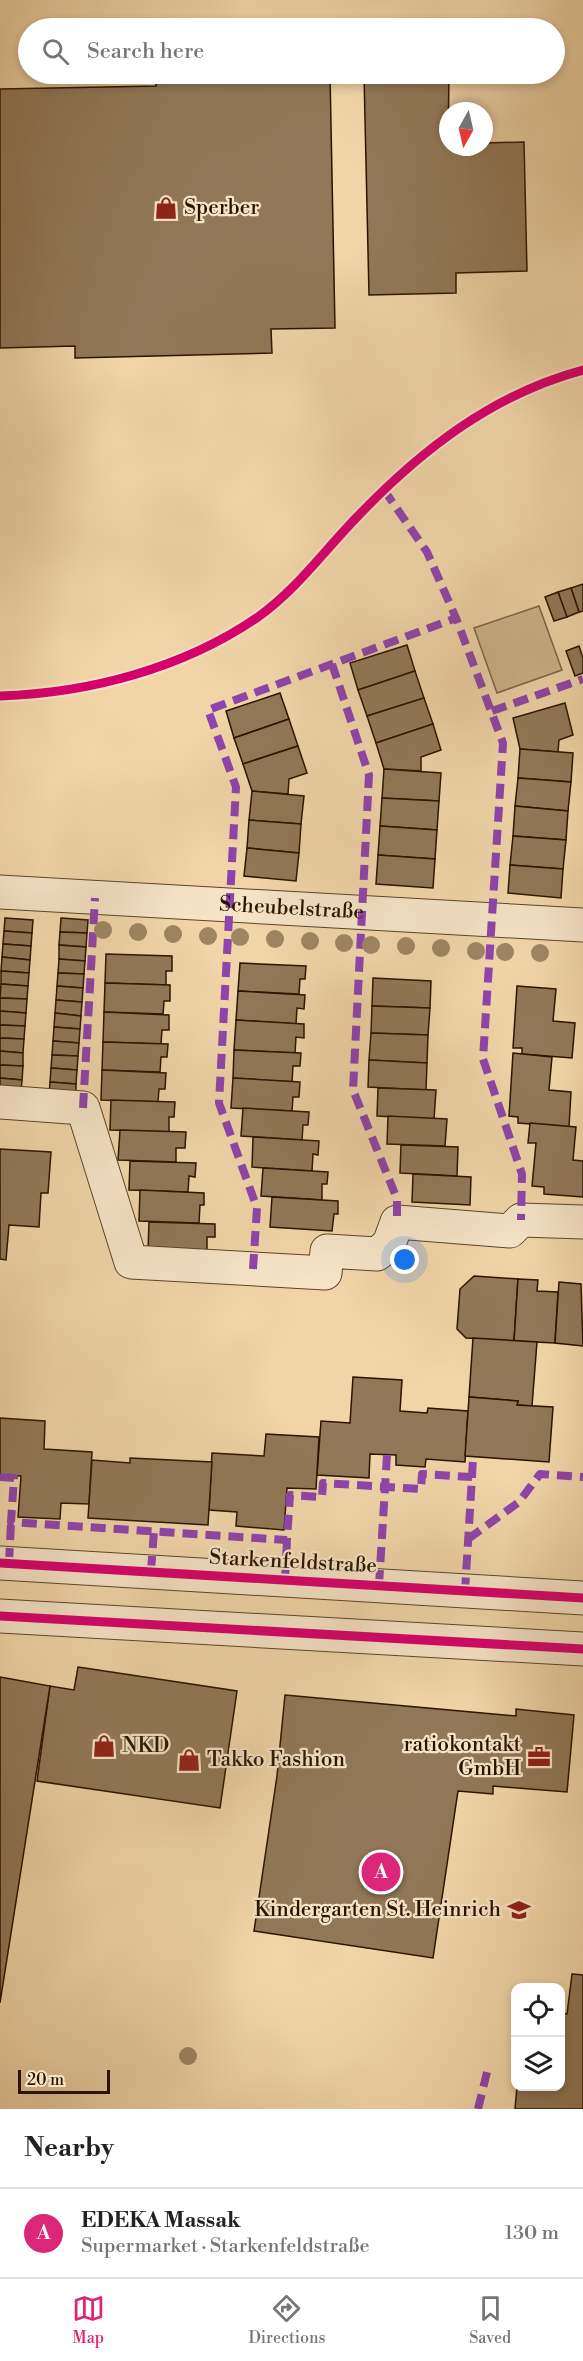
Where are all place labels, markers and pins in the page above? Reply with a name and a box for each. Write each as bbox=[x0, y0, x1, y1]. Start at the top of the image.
shop icon: Sperber bbox=[153, 195, 179, 221]
place label: Sperber bbox=[184, 195, 259, 221]
place label: ratiokontakt GmbH bbox=[403, 1732, 522, 1782]
shop icon: NKD bbox=[91, 1733, 117, 1759]
place label: NKD bbox=[122, 1733, 169, 1759]
office icon: ratiokontakt GmbH bbox=[526, 1744, 552, 1770]
shop icon: Takko Fashion bbox=[176, 1747, 202, 1773]
place label: Takko Fashion bbox=[207, 1747, 346, 1773]
pin: A bbox=[362, 1850, 400, 1894]
place label: Kindergarten St. Heinrich bbox=[254, 1897, 501, 1923]
school or university icon: Kindergarten St. Heinrich bbox=[506, 1897, 532, 1923]

